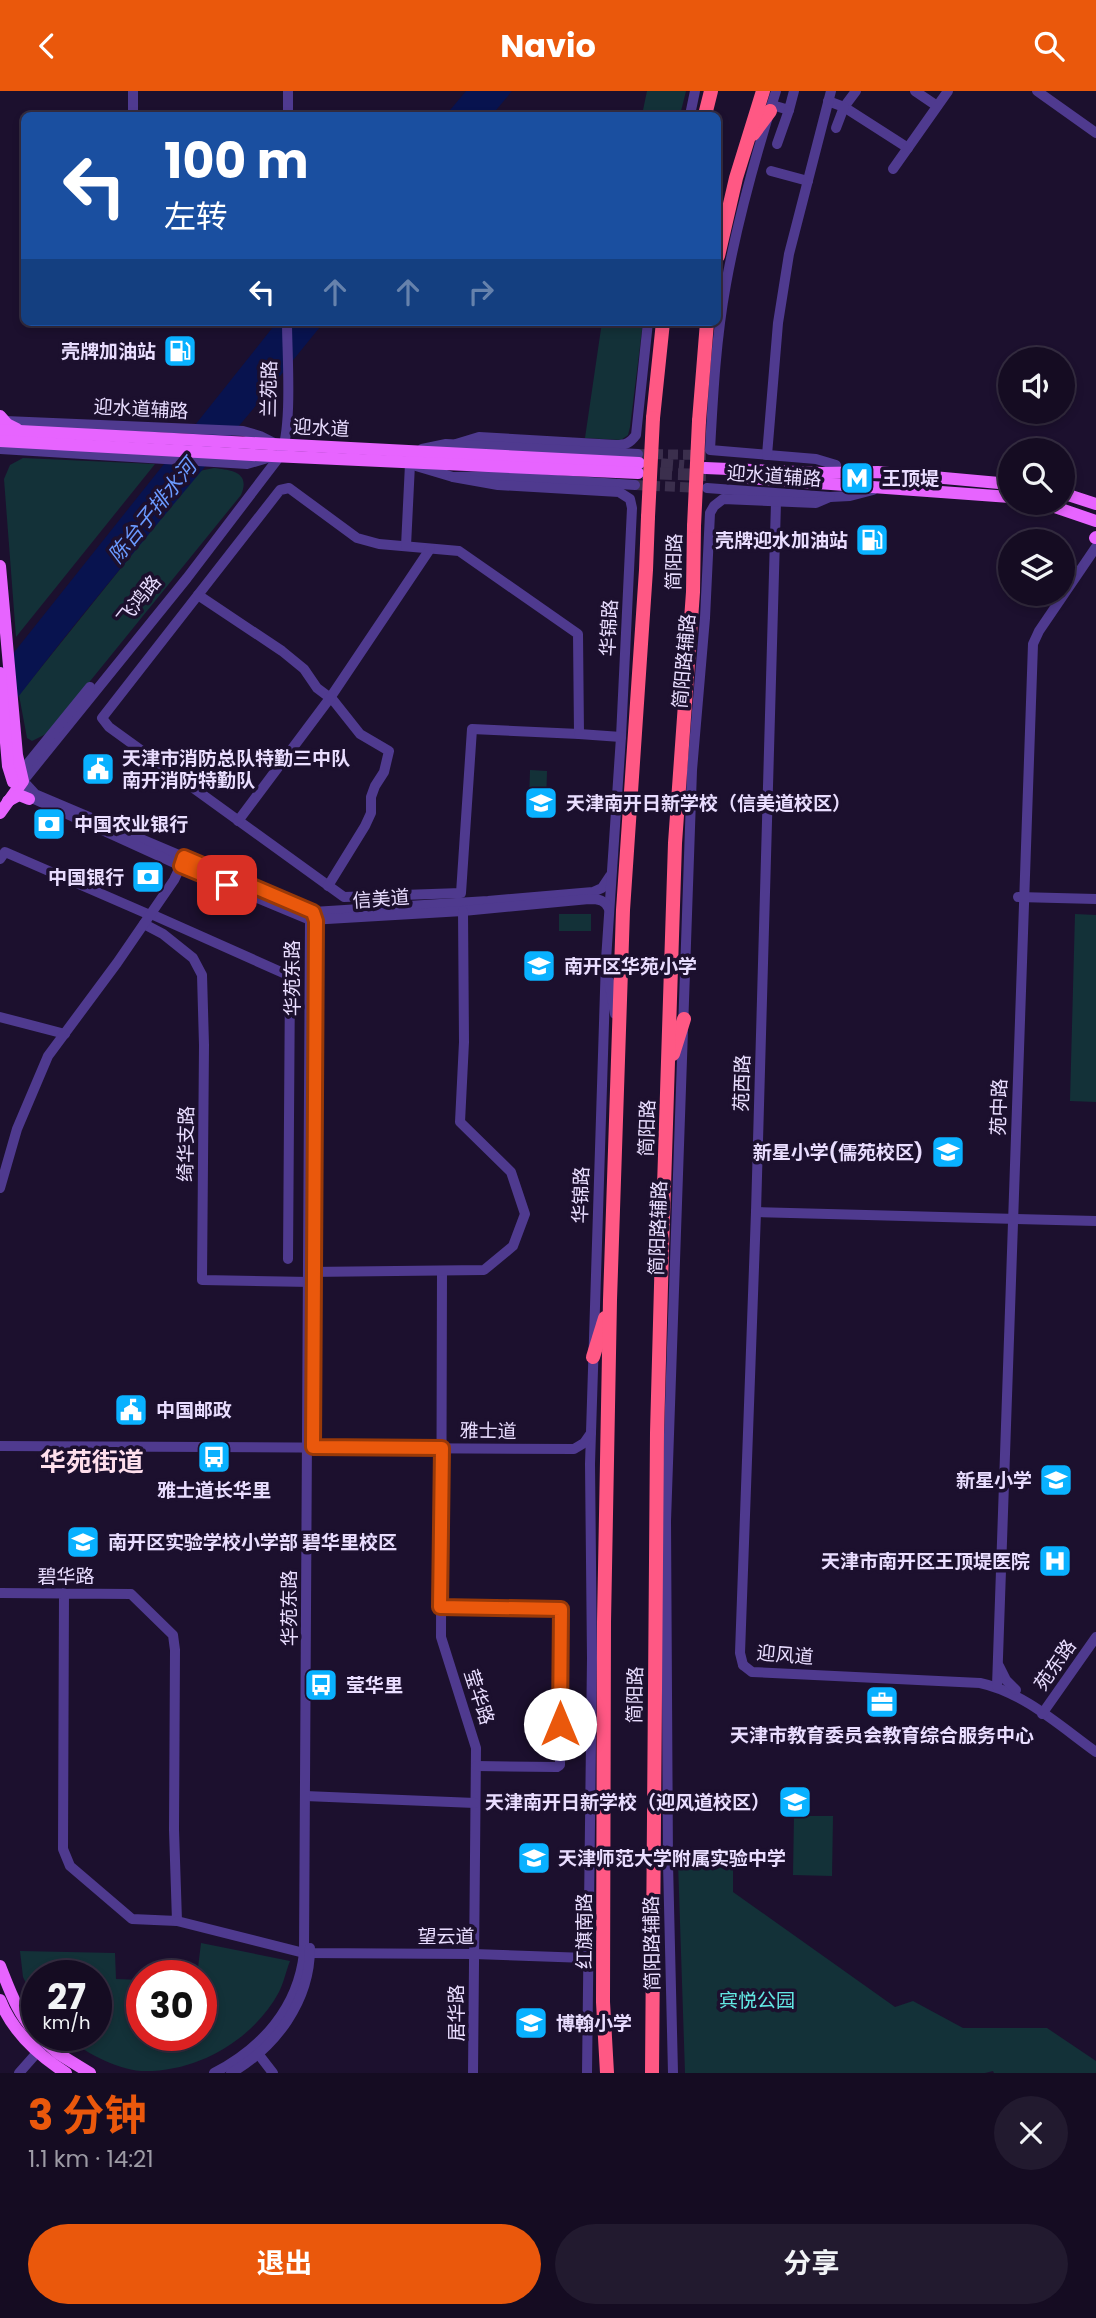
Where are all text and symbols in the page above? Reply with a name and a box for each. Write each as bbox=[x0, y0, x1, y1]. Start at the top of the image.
text: Navio bbox=[500, 23, 596, 68]
icon: back bbox=[28, 27, 66, 65]
icon: search bbox=[1030, 27, 1068, 65]
text: 100 m bbox=[164, 127, 309, 195]
icon: left bbox=[49, 140, 140, 231]
text: 左转 bbox=[164, 194, 228, 239]
icon: left bbox=[243, 273, 281, 311]
icon: ahead bbox=[316, 273, 354, 311]
icon: ahead bbox=[389, 273, 427, 311]
icon: right bbox=[462, 273, 500, 311]
fuel station icon: 壳牌加油站 bbox=[161, 332, 199, 370]
place label: 壳牌加油站 bbox=[61, 338, 156, 365]
map controls bbox=[998, 347, 1075, 606]
button: sound bbox=[998, 347, 1075, 424]
street label: 兰苑路 bbox=[255, 360, 283, 418]
street label: 迎水道辅路 bbox=[93, 393, 189, 425]
street label: 迎水道 bbox=[292, 413, 350, 443]
button: search bbox=[998, 438, 1075, 515]
water label: 陈台子排水河 bbox=[101, 450, 205, 569]
street label: 迎水道辅路 bbox=[726, 459, 822, 493]
metro station icon: 王顶堤 bbox=[838, 459, 876, 497]
place label: 王顶堤 bbox=[882, 465, 939, 492]
fuel station icon: 壳牌迎水加油站 bbox=[853, 521, 891, 559]
place label: 壳牌迎水加油站 bbox=[715, 527, 848, 554]
button: layers bbox=[998, 529, 1075, 606]
street label: 简阳路 bbox=[660, 533, 688, 591]
street label: 飞鸿路 bbox=[111, 569, 167, 631]
street label: 华锦路 bbox=[594, 599, 624, 657]
street label: 简阳路辅路 bbox=[666, 612, 702, 710]
place label: 天津市消防总队特勤三中队 南开消防特勤队 bbox=[122, 745, 350, 794]
public building icon: 天津市消防总队特勤三中队 南开消防特勤队 bbox=[79, 750, 117, 788]
school or university icon: 天津南开日新学校（信美道校区） bbox=[522, 784, 560, 822]
place label: 天津南开日新学校（信美道校区） bbox=[566, 790, 851, 817]
bank icon: 中国农业银行 bbox=[30, 805, 68, 843]
place label: 中国农业银行 bbox=[74, 811, 188, 838]
pin bbox=[197, 855, 257, 915]
bank icon: 中国银行 bbox=[129, 858, 167, 896]
place label: 中国银行 bbox=[48, 864, 124, 891]
icon: arrive bbox=[208, 866, 246, 904]
street label: 信美道 bbox=[352, 884, 410, 914]
street label: 华苑东路 bbox=[279, 940, 306, 1016]
school or university icon: 南开区华苑小学 bbox=[520, 947, 558, 985]
place label: 南开区华苑小学 bbox=[564, 953, 697, 980]
street label: 苑西路 bbox=[728, 1054, 756, 1112]
street label: 苑中路 bbox=[985, 1078, 1013, 1136]
street label: 简阳路 bbox=[633, 1099, 661, 1157]
street label: 绮华支路 bbox=[172, 1106, 200, 1182]
school or university icon: 新星小学(儒苑校区) bbox=[929, 1133, 967, 1171]
place label: 新星小学(儒苑校区) bbox=[753, 1139, 923, 1166]
street label: 华锦路 bbox=[567, 1166, 595, 1224]
street label: 简阳路辅路 bbox=[643, 1180, 673, 1276]
public building icon: 中国邮政 bbox=[112, 1391, 150, 1429]
place label: 中国邮政 bbox=[156, 1397, 232, 1424]
street label: 雅士道 bbox=[459, 1417, 517, 1445]
bus stop icon: 雅士道长华里 bbox=[195, 1438, 233, 1476]
district label: 华苑街道 bbox=[40, 1444, 144, 1480]
school or university icon: 新星小学 bbox=[1037, 1461, 1075, 1499]
place label: 新星小学 bbox=[956, 1467, 1032, 1494]
place label: 雅士道长华里 bbox=[157, 1477, 271, 1504]
school or university icon: 南开区实验学校小学部 碧华里校区 bbox=[64, 1523, 102, 1561]
place label: 南开区实验学校小学部 碧华里校区 bbox=[108, 1529, 397, 1556]
hospital icon: 天津市南开区王顶堤医院 bbox=[1036, 1542, 1074, 1580]
place label: 天津市南开区王顶堤医院 bbox=[821, 1548, 1030, 1575]
street label: 碧华路 bbox=[37, 1563, 95, 1590]
street label: 华苑东路 bbox=[276, 1570, 303, 1646]
street label: 苑东路 bbox=[1028, 1634, 1082, 1696]
street label: 迎风道 bbox=[755, 1639, 815, 1671]
bus stop icon: 莹华里 bbox=[302, 1666, 340, 1704]
street label: 莹华路 bbox=[457, 1666, 501, 1728]
street label: 简阳路 bbox=[621, 1666, 649, 1724]
place label: 莹华里 bbox=[346, 1672, 403, 1699]
office icon: 天津市教育委员会教育综合服务中心 bbox=[863, 1683, 901, 1721]
position arrow bbox=[523, 1687, 597, 1761]
place label: 天津市教育委员会教育综合服务中心 bbox=[730, 1722, 1034, 1749]
school or university icon: 天津南开日新学校（迎风道校区） bbox=[776, 1783, 814, 1821]
place label: 天津南开日新学校（迎风道校区） bbox=[485, 1789, 770, 1816]
school or university icon: 天津师范大学附属实验中学 bbox=[515, 1839, 553, 1877]
place label: 天津师范大学附属实验中学 bbox=[558, 1845, 786, 1872]
street label: 红旗南路 bbox=[571, 1893, 598, 1969]
street label: 简阳路辅路 bbox=[638, 1895, 666, 1991]
street label: 望云道 bbox=[417, 1923, 475, 1950]
speed limit sign: 30 bbox=[126, 1960, 217, 2051]
text: 27 bbox=[47, 1972, 86, 2021]
street label: 居华路 bbox=[443, 1984, 470, 2042]
park label: 宾悦公园 bbox=[719, 1987, 795, 2014]
school or university icon: 博翰小学 bbox=[512, 2004, 550, 2042]
text: km/h bbox=[43, 2010, 90, 2035]
place label: 博翰小学 bbox=[556, 2010, 632, 2037]
text: 3 分钟 bbox=[28, 2086, 146, 2145]
button: close bbox=[994, 2096, 1068, 2170]
text: 1.1 km · 14:21 bbox=[28, 2143, 154, 2175]
button: 退出 bbox=[28, 2224, 541, 2304]
button: 分享 bbox=[555, 2224, 1068, 2304]

